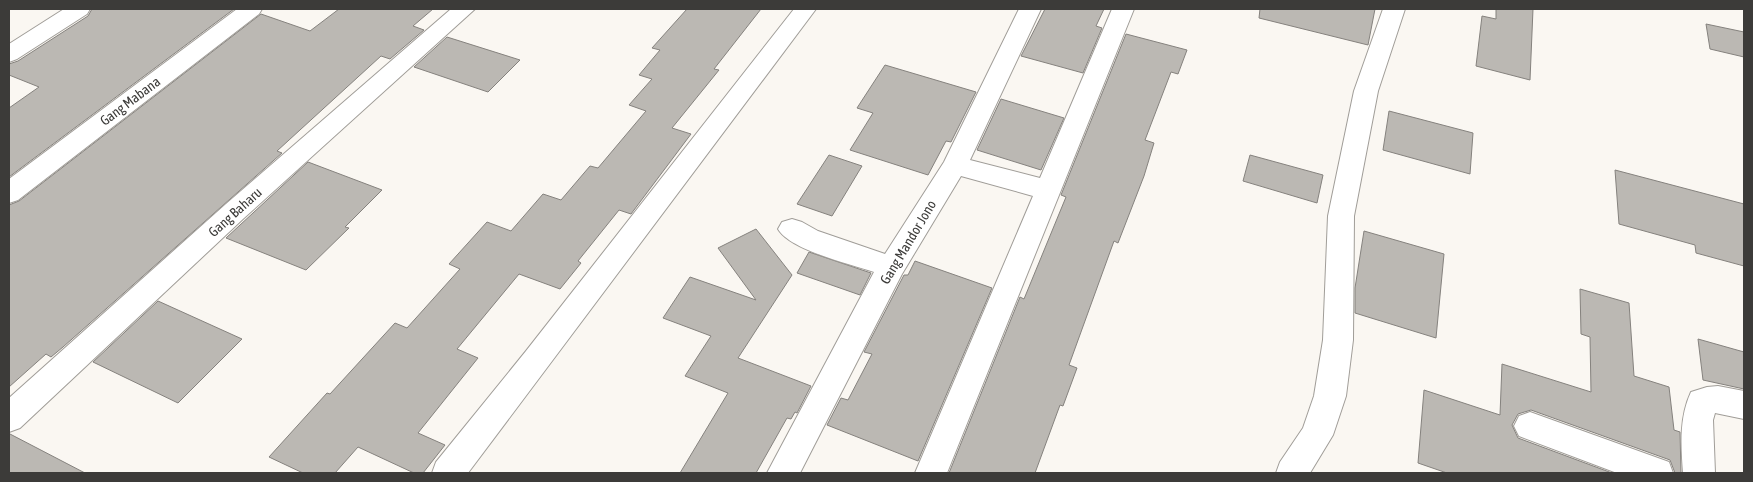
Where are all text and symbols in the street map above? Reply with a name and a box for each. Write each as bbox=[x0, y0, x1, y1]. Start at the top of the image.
street label: Gang Mabana bbox=[97, 73, 163, 129]
street label: Gang Baharu bbox=[205, 184, 265, 240]
street label: Gang Mandor Jono bbox=[877, 197, 939, 287]

